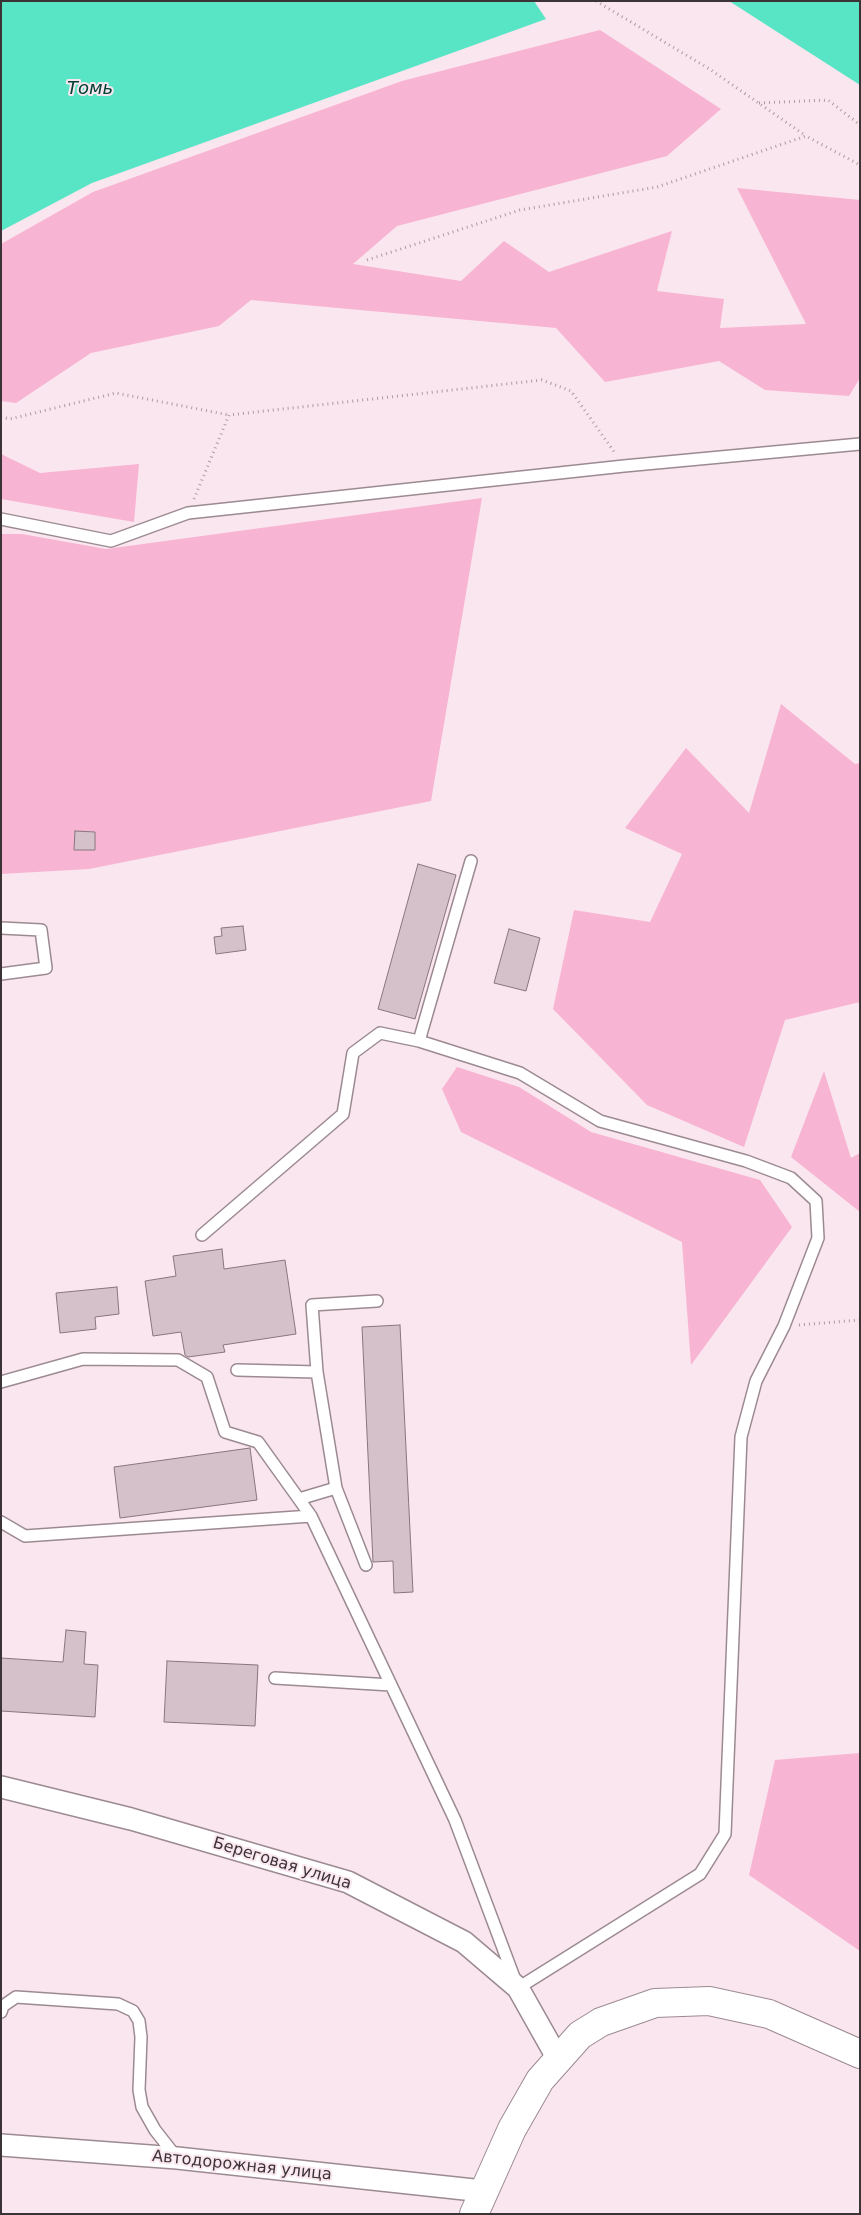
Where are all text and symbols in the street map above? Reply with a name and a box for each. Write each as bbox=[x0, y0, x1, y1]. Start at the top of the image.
water label: Томь bbox=[67, 78, 113, 100]
street label: Береговая улица bbox=[210, 1834, 354, 1894]
street label: Автодорожная улица bbox=[151, 2147, 333, 2185]

